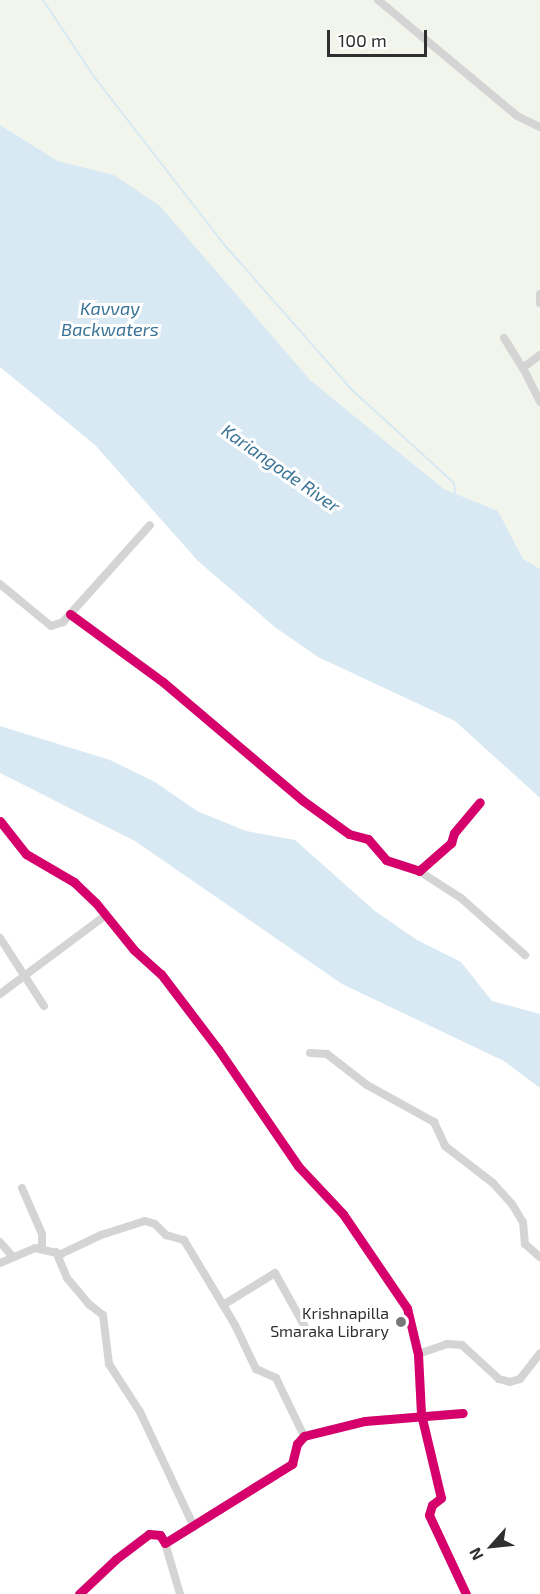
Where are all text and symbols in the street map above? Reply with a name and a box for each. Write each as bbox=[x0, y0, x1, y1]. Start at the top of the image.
scale bar bbox=[330, 18, 430, 56]
text: 100 m bbox=[338, 29, 387, 51]
water label: Kavvay Backwaters bbox=[61, 298, 159, 340]
water label: Kariangode River bbox=[218, 419, 344, 517]
place label: Krishnapilla Smaraka Library bbox=[270, 1303, 389, 1341]
marker: Krishnapilla Smaraka Library bbox=[394, 1315, 408, 1329]
north arrow bbox=[462, 1516, 522, 1576]
text: N bbox=[464, 1545, 487, 1564]

